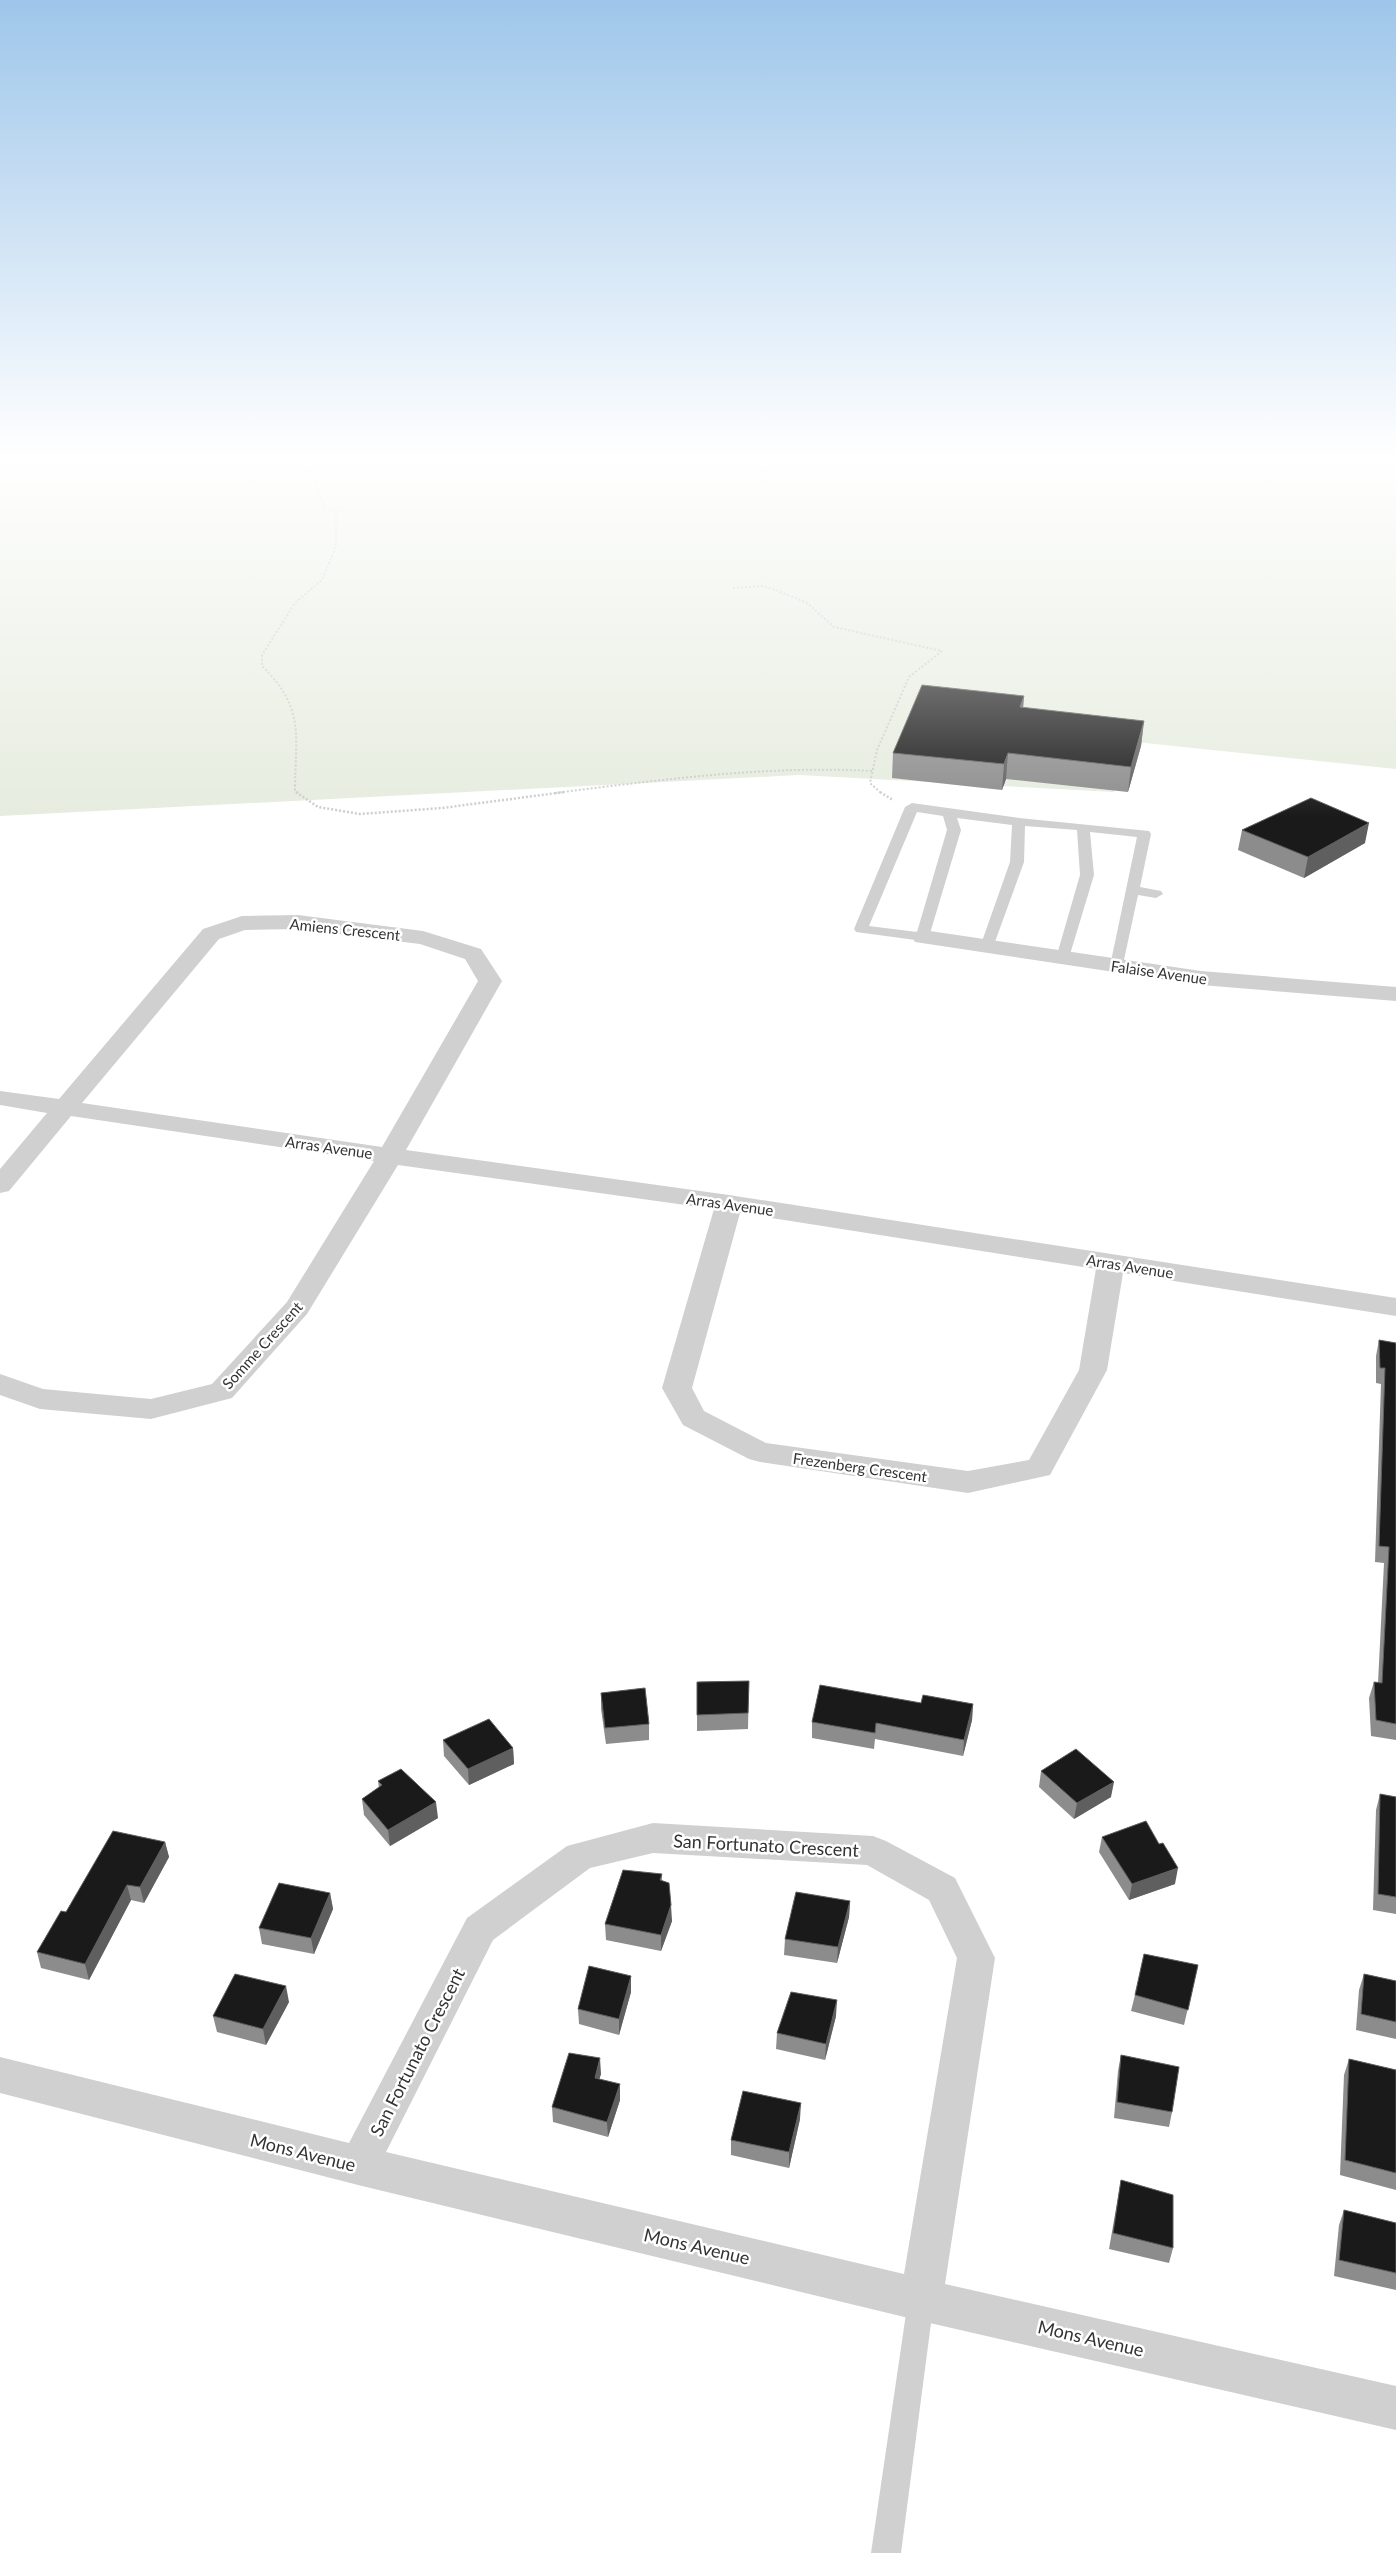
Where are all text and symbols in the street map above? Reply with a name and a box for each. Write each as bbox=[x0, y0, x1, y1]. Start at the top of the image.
street label: Amiens Crescent bbox=[289, 914, 402, 944]
street label: Falaise Avenue bbox=[1110, 956, 1208, 988]
street label: Arras Avenue bbox=[284, 1132, 374, 1162]
street label: Arras Avenue bbox=[685, 1189, 775, 1219]
street label: Arras Avenue bbox=[1085, 1250, 1175, 1282]
street label: Somme Crescent bbox=[218, 1297, 306, 1392]
street label: Frezenberg Crescent bbox=[792, 1449, 929, 1485]
street label: San Fortunato Crescent bbox=[673, 1829, 860, 1861]
street label: San Fortunato Crescent bbox=[365, 1964, 469, 2140]
street label: Mons Avenue bbox=[248, 2128, 358, 2176]
street label: Mons Avenue bbox=[642, 2223, 752, 2269]
street label: Mons Avenue bbox=[1036, 2315, 1146, 2361]

